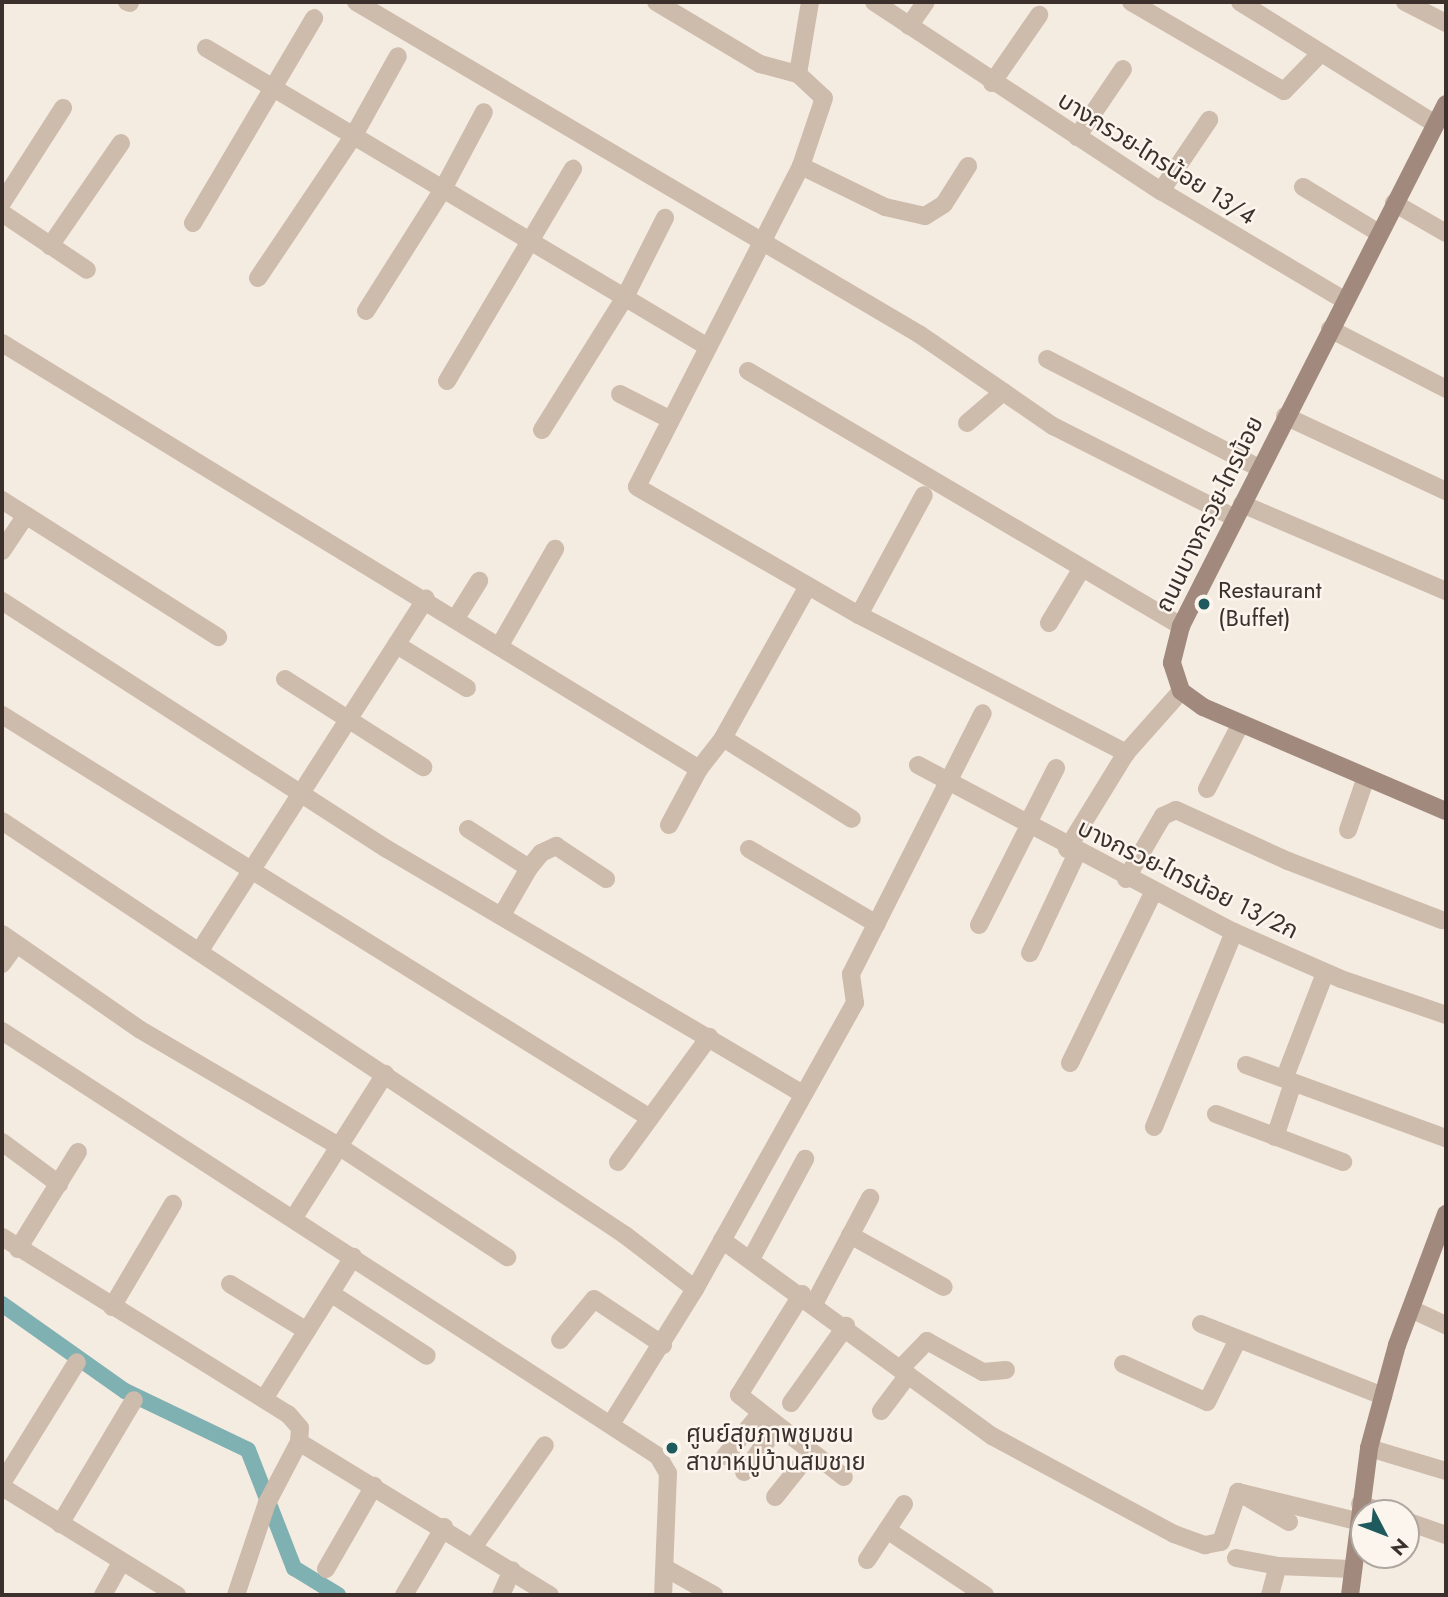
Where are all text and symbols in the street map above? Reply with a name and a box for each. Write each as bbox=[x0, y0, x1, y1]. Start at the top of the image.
street label: บางกรวย-ไทรน้อย 13/4 bbox=[1053, 85, 1261, 231]
street label: ถนนบางกรวย-ไทรน้อย bbox=[1149, 411, 1269, 617]
place label: Restaurant (Buffet) bbox=[1218, 576, 1322, 632]
marker: Restaurant (Buffet) bbox=[1196, 596, 1212, 612]
street label: บางกรวย-ไทรน้อย 13/2ก bbox=[1073, 813, 1303, 945]
place label: ศูนย์สุขภาพชุมชน สาขาหมู่บ้านสมชาย bbox=[686, 1420, 866, 1476]
marker: ศูนย์สุขภาพชุมชน สาขาหมู่บ้านสมชาย bbox=[664, 1440, 680, 1456]
north arrow bbox=[1350, 1499, 1420, 1569]
text: N bbox=[1384, 1532, 1415, 1562]

